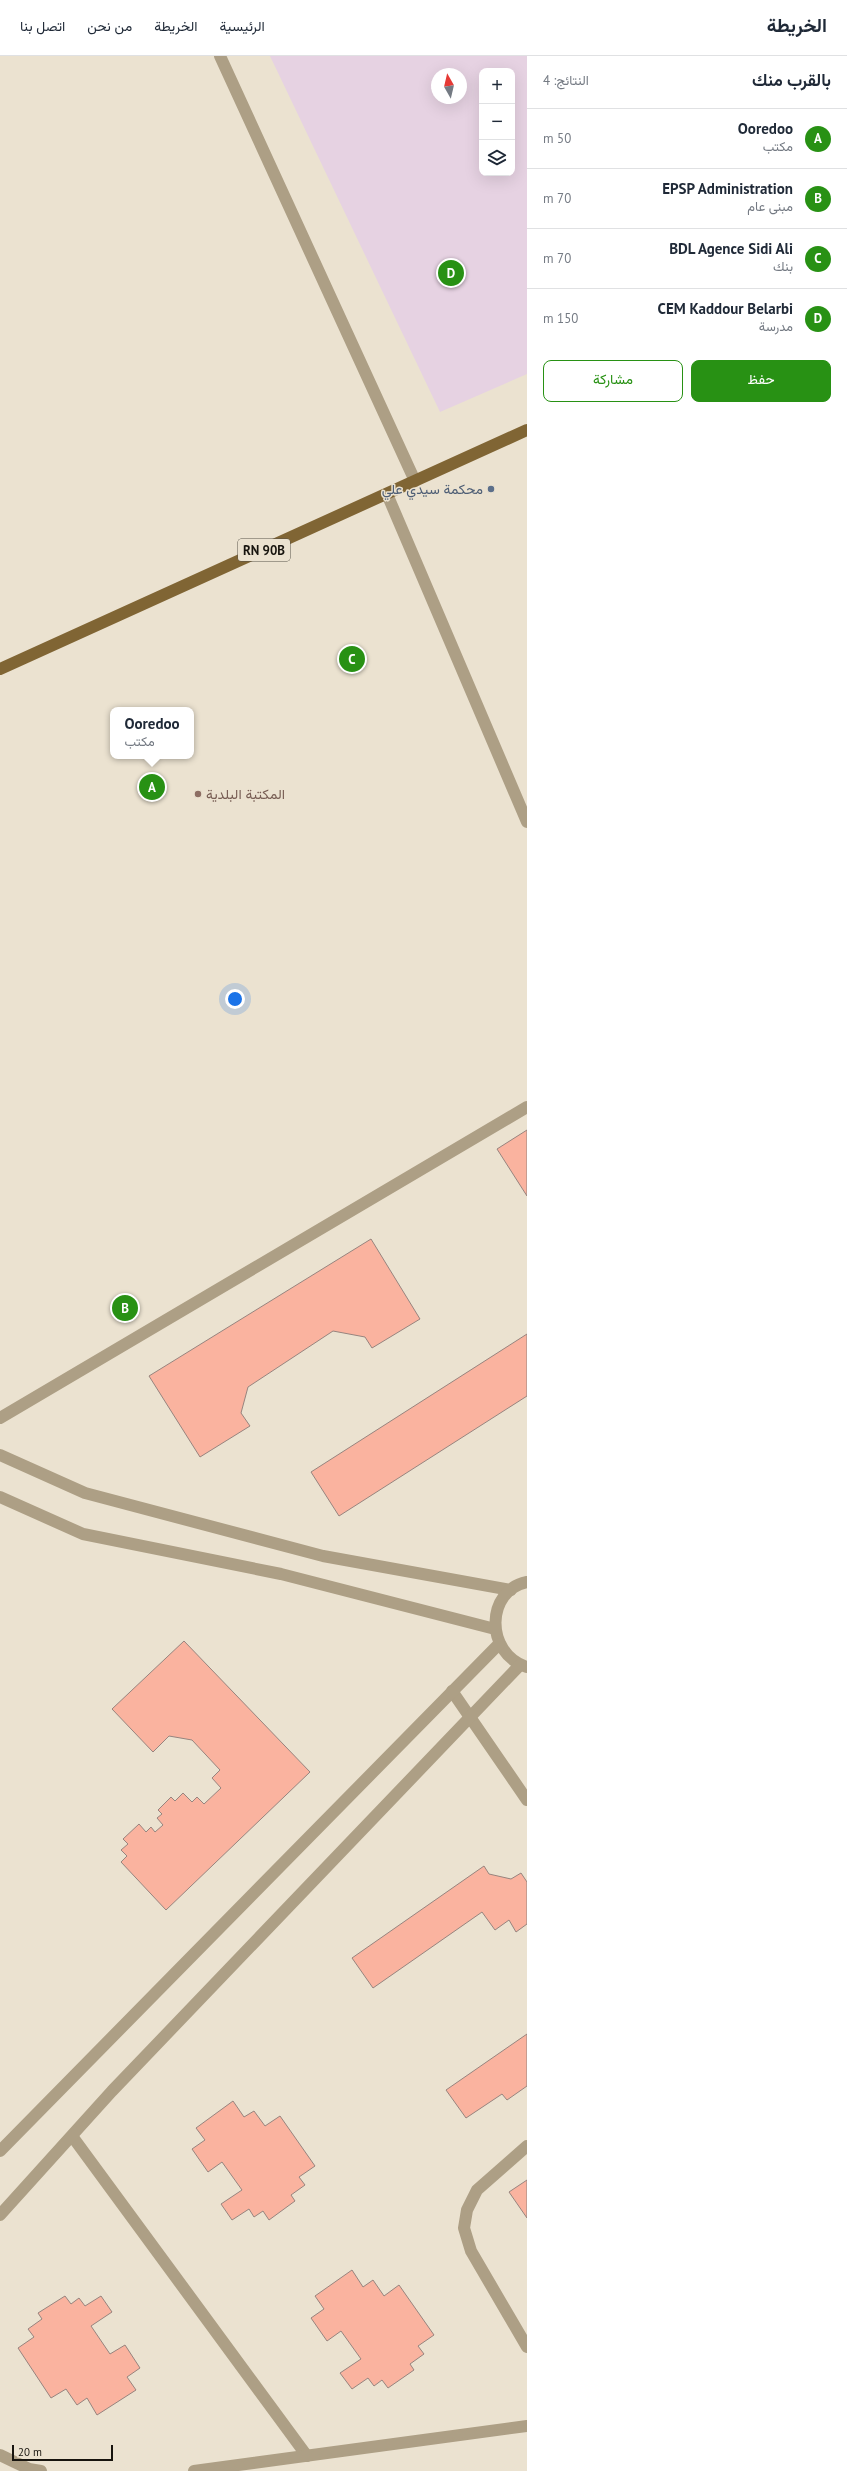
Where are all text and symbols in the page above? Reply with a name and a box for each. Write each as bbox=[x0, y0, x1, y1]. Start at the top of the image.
text: الخريطة bbox=[767, 13, 827, 37]
text: اتصل بنا bbox=[20, 17, 65, 35]
text: من نحن bbox=[87, 17, 132, 35]
text: الخريطة bbox=[154, 17, 197, 35]
text: الرئيسية bbox=[219, 17, 265, 35]
north arrow bbox=[431, 68, 467, 104]
map controls bbox=[479, 68, 515, 176]
button: + bbox=[479, 68, 515, 104]
text: بالقرب منك bbox=[752, 69, 831, 91]
text: النتائج: 4 bbox=[543, 72, 589, 89]
button: − bbox=[479, 104, 515, 140]
text: Ooredoo bbox=[738, 119, 793, 138]
text: 50 m bbox=[543, 130, 571, 147]
text: A bbox=[814, 130, 822, 147]
text: مكتب bbox=[763, 138, 793, 155]
button: layers bbox=[479, 140, 515, 176]
text: EPSP Administration bbox=[662, 179, 793, 198]
text: 70 m bbox=[543, 190, 571, 207]
text: B bbox=[814, 190, 822, 207]
text: مبنى عام bbox=[747, 198, 793, 215]
text: BDL Agence Sidi Ali bbox=[669, 239, 793, 258]
text: 70 m bbox=[543, 250, 571, 267]
text: C bbox=[814, 250, 822, 267]
pin: D bbox=[438, 258, 464, 288]
text: بنك bbox=[773, 258, 793, 275]
text: CEM Kaddour Belarbi bbox=[658, 299, 793, 318]
text: 150 m bbox=[543, 310, 578, 327]
text: D bbox=[814, 310, 822, 327]
text: مدرسة bbox=[759, 318, 793, 335]
button: مشاركة bbox=[543, 360, 683, 402]
button: حفظ bbox=[691, 360, 831, 402]
place label: محكمة سيدي علي bbox=[382, 480, 483, 501]
marker: محكمة سيدي علي bbox=[486, 484, 496, 494]
road number: RN 90B bbox=[238, 539, 290, 561]
pin: C bbox=[339, 644, 365, 674]
popup bbox=[110, 707, 194, 759]
text: Ooredoo bbox=[124, 714, 180, 733]
text: مكتب bbox=[124, 733, 155, 750]
pin: A bbox=[139, 772, 165, 802]
place label: المكتبة البلدية bbox=[206, 785, 285, 803]
marker: المكتبة البلدية bbox=[193, 789, 203, 799]
your location bbox=[225, 989, 245, 1009]
pin: B bbox=[112, 1293, 138, 1323]
scale bar bbox=[12, 2443, 113, 2462]
text: 20 m bbox=[18, 2445, 42, 2459]

